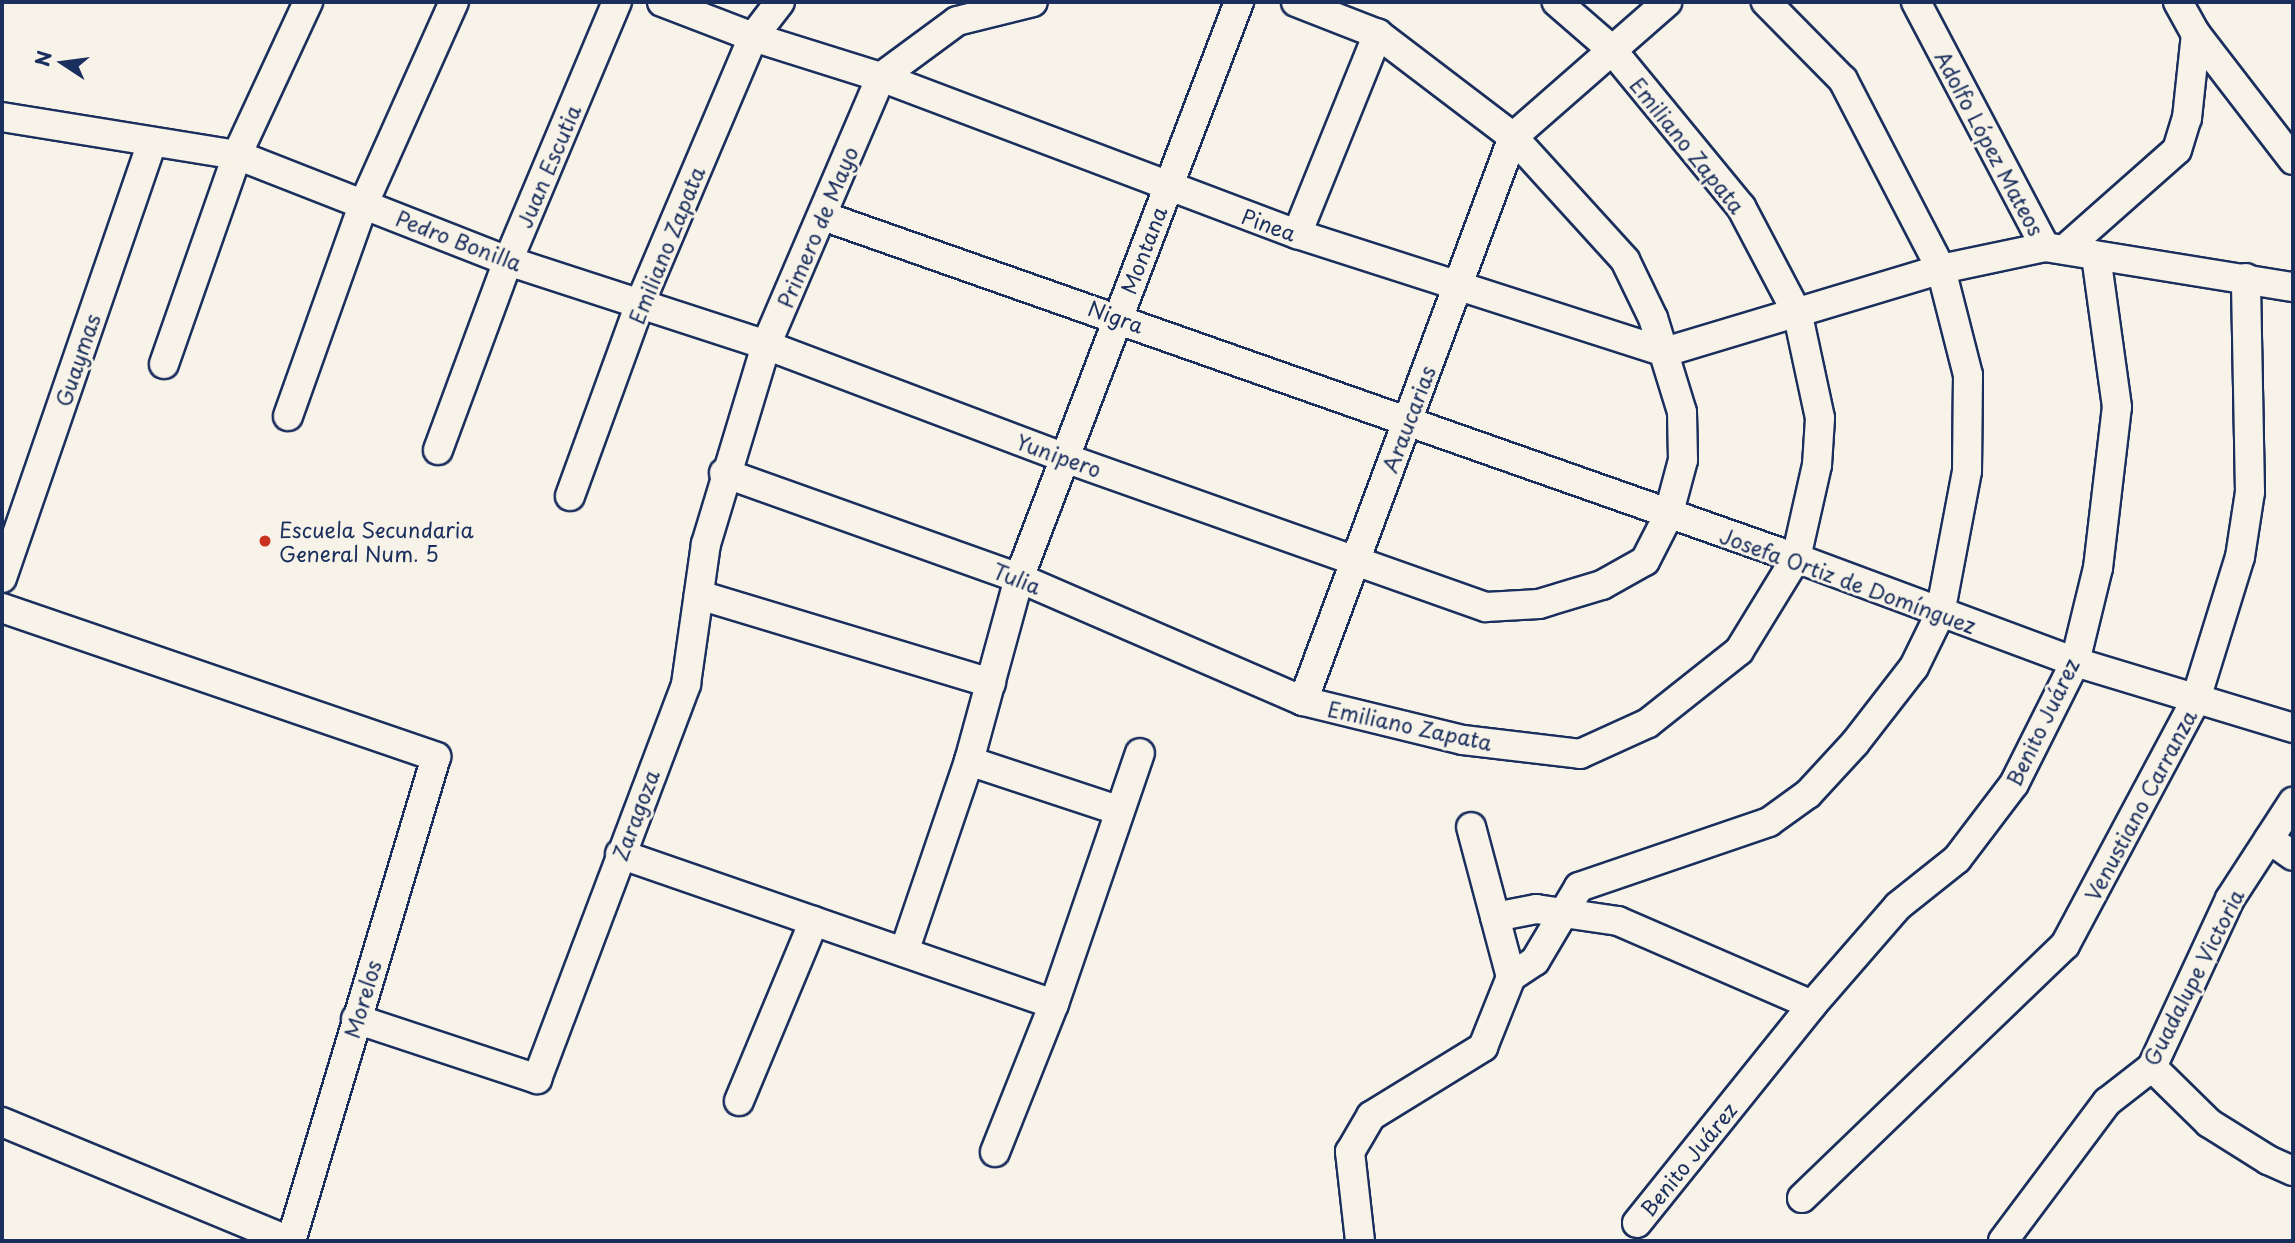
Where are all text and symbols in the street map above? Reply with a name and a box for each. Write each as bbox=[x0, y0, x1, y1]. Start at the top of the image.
north arrow bbox=[28, 28, 98, 98]
street label: Adolfo López Mateos bbox=[1930, 46, 2050, 240]
text: N bbox=[27, 48, 58, 69]
street label: Emiliano Zapata bbox=[1626, 72, 1750, 218]
street label: Juan Escutia bbox=[511, 101, 585, 231]
street label: Primero de Mayo bbox=[772, 143, 862, 311]
street label: Emiliano Zapata bbox=[623, 163, 709, 327]
street label: Montana bbox=[1115, 203, 1171, 297]
street label: Pinea bbox=[1238, 203, 1300, 245]
street label: Pedro Bonilla bbox=[393, 205, 525, 275]
street label: Nigra bbox=[1085, 294, 1147, 338]
street label: Guaymas bbox=[49, 310, 105, 410]
street label: Araucarias bbox=[1376, 362, 1440, 476]
street label: Yunipero bbox=[1013, 428, 1105, 482]
place label: Escuela Secundaria General Num. 5 bbox=[279, 516, 476, 566]
street label: Josefa Ortiz de Domínguez bbox=[1716, 522, 1980, 638]
marker: Escuela Secundaria General Num. 5 bbox=[257, 533, 273, 549]
street label: Tulia bbox=[989, 557, 1045, 599]
street label: Benito Juárez bbox=[2000, 654, 2084, 790]
street label: Emiliano Zapata bbox=[1326, 695, 1494, 755]
street label: Venustiano Carranza bbox=[2079, 705, 2201, 905]
street label: Zaragoza bbox=[606, 766, 664, 864]
street label: Guadalupe Victoria bbox=[2137, 884, 2249, 1070]
street label: Morelos bbox=[338, 957, 386, 1041]
street label: Benito Juárez bbox=[1635, 1097, 1741, 1221]

